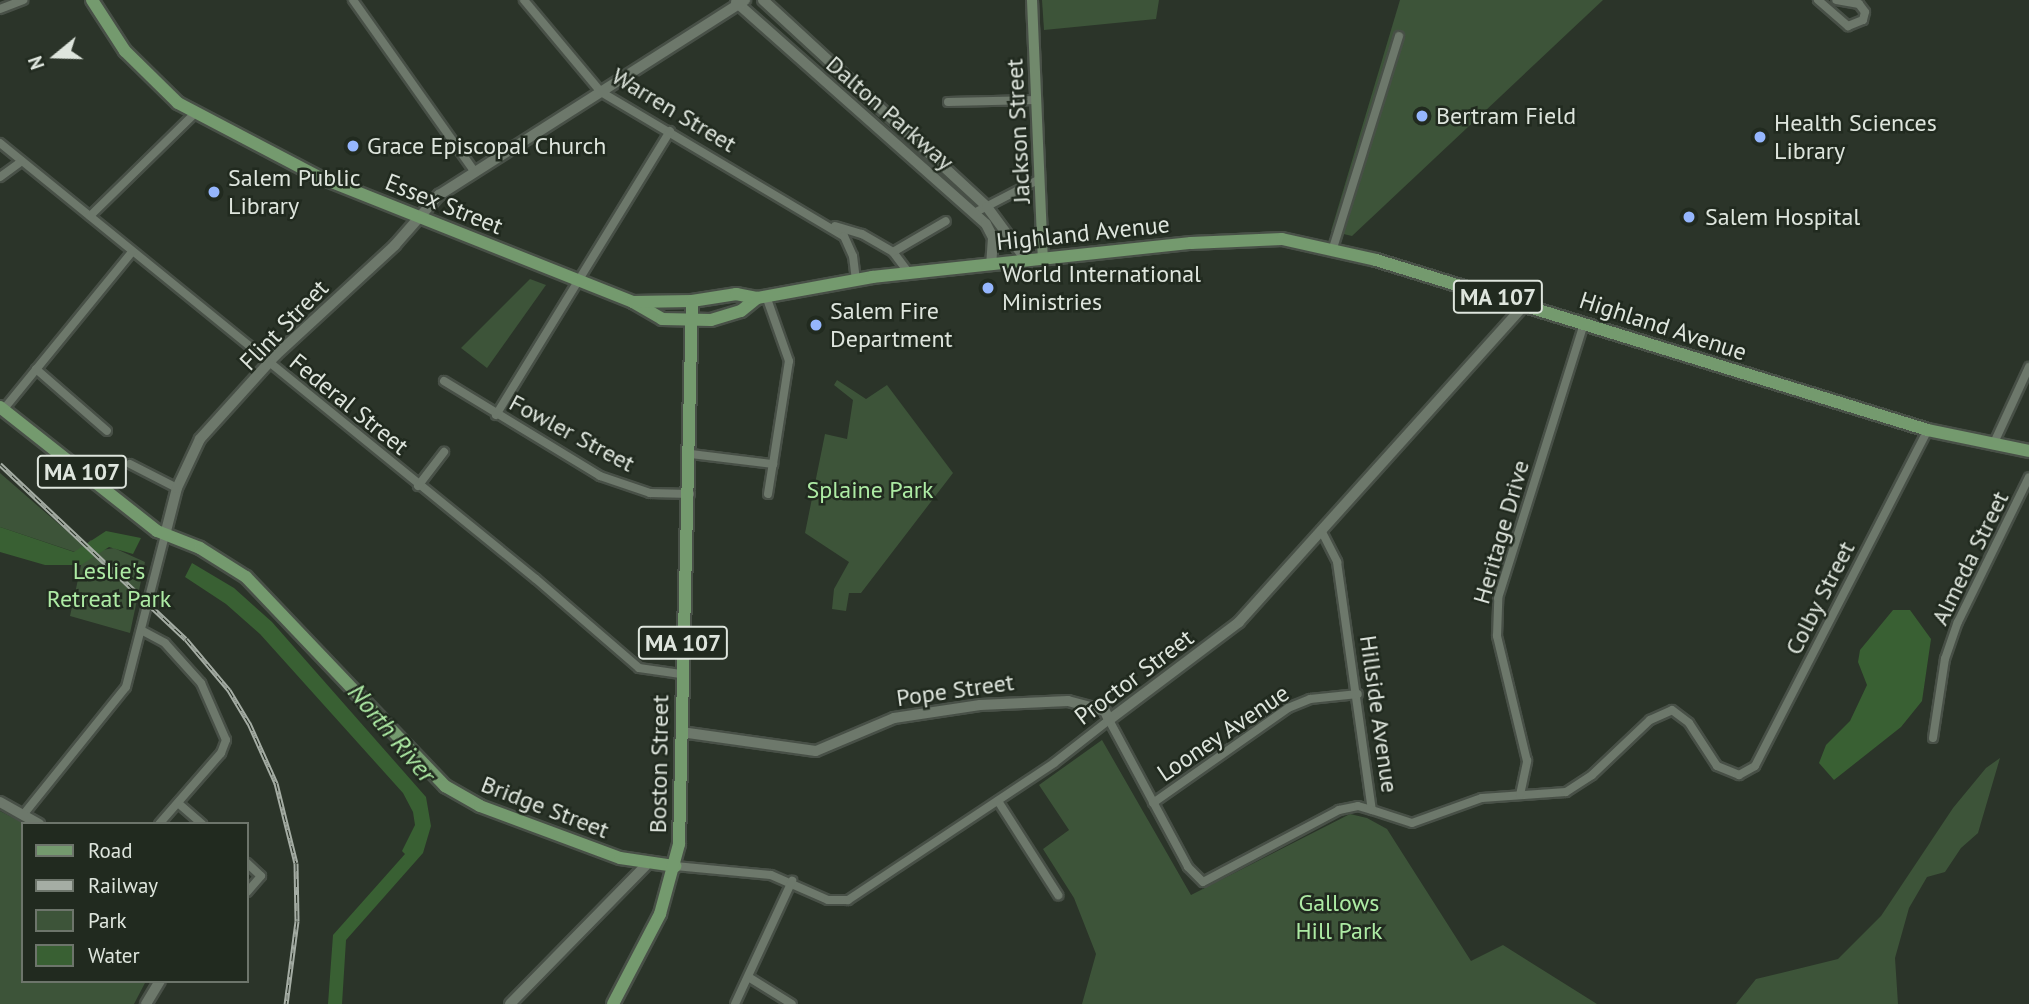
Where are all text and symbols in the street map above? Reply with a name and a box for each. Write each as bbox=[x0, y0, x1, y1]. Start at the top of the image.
north arrow bbox=[21, 21, 91, 91]
street label: Dalton Parkway bbox=[820, 50, 960, 176]
text: N bbox=[23, 53, 50, 73]
street label: Jackson Street bbox=[1000, 58, 1036, 204]
street label: Warren Street bbox=[607, 62, 741, 158]
place label: Bertram Field bbox=[1436, 102, 1576, 130]
marker: Bertram Field bbox=[1414, 108, 1430, 124]
place label: Health Sciences Library bbox=[1774, 109, 1937, 165]
marker: Health Sciences Library bbox=[1752, 129, 1768, 145]
place label: Grace Episcopal Church bbox=[367, 132, 606, 160]
marker: Grace Episcopal Church bbox=[345, 138, 361, 154]
place label: Salem Public Library bbox=[228, 164, 360, 220]
street label: Essex Street bbox=[381, 167, 507, 241]
marker: Salem Public Library bbox=[206, 184, 222, 200]
place label: Salem Hospital bbox=[1705, 203, 1860, 231]
marker: Salem Hospital bbox=[1679, 207, 1699, 227]
street label: Highland Avenue bbox=[995, 210, 1171, 256]
place label: World International Ministries bbox=[1002, 260, 1201, 316]
street label: Flint Street bbox=[234, 274, 334, 376]
road number: MA 107 bbox=[1451, 278, 1545, 316]
marker: World International Ministries bbox=[980, 280, 996, 296]
street label: Highland Avenue bbox=[1575, 285, 1751, 367]
place label: Salem Fire Department bbox=[830, 297, 953, 353]
marker: Salem Fire Department bbox=[808, 317, 824, 333]
street label: Federal Street bbox=[284, 347, 414, 461]
street label: Fowler Street bbox=[504, 388, 640, 478]
road number: MA 107 bbox=[35, 452, 129, 492]
street label: Heritage Drive bbox=[1467, 457, 1535, 607]
park label: Splaine Park bbox=[807, 476, 933, 504]
street label: Almeda Street bbox=[1925, 486, 2015, 630]
street label: Colby Street bbox=[1779, 536, 1861, 660]
park label: Leslie's Retreat Park bbox=[47, 557, 171, 613]
street label: Proctor Street bbox=[1069, 623, 1199, 731]
road number: MA 107 bbox=[636, 624, 730, 663]
street label: Hillside Avenue bbox=[1354, 633, 1404, 795]
street label: Pope Street bbox=[894, 668, 1016, 712]
water label: North River bbox=[342, 677, 442, 789]
street label: Looney Avenue bbox=[1151, 678, 1295, 788]
street label: Boston Street bbox=[643, 694, 675, 834]
street label: Bridge Street bbox=[477, 769, 613, 845]
legend bbox=[21, 822, 248, 983]
text: Road bbox=[88, 837, 132, 864]
text: Railway bbox=[88, 872, 158, 899]
park label: Gallows Hill Park bbox=[1295, 889, 1383, 945]
text: Park bbox=[88, 907, 127, 934]
text: Water bbox=[88, 942, 140, 969]

